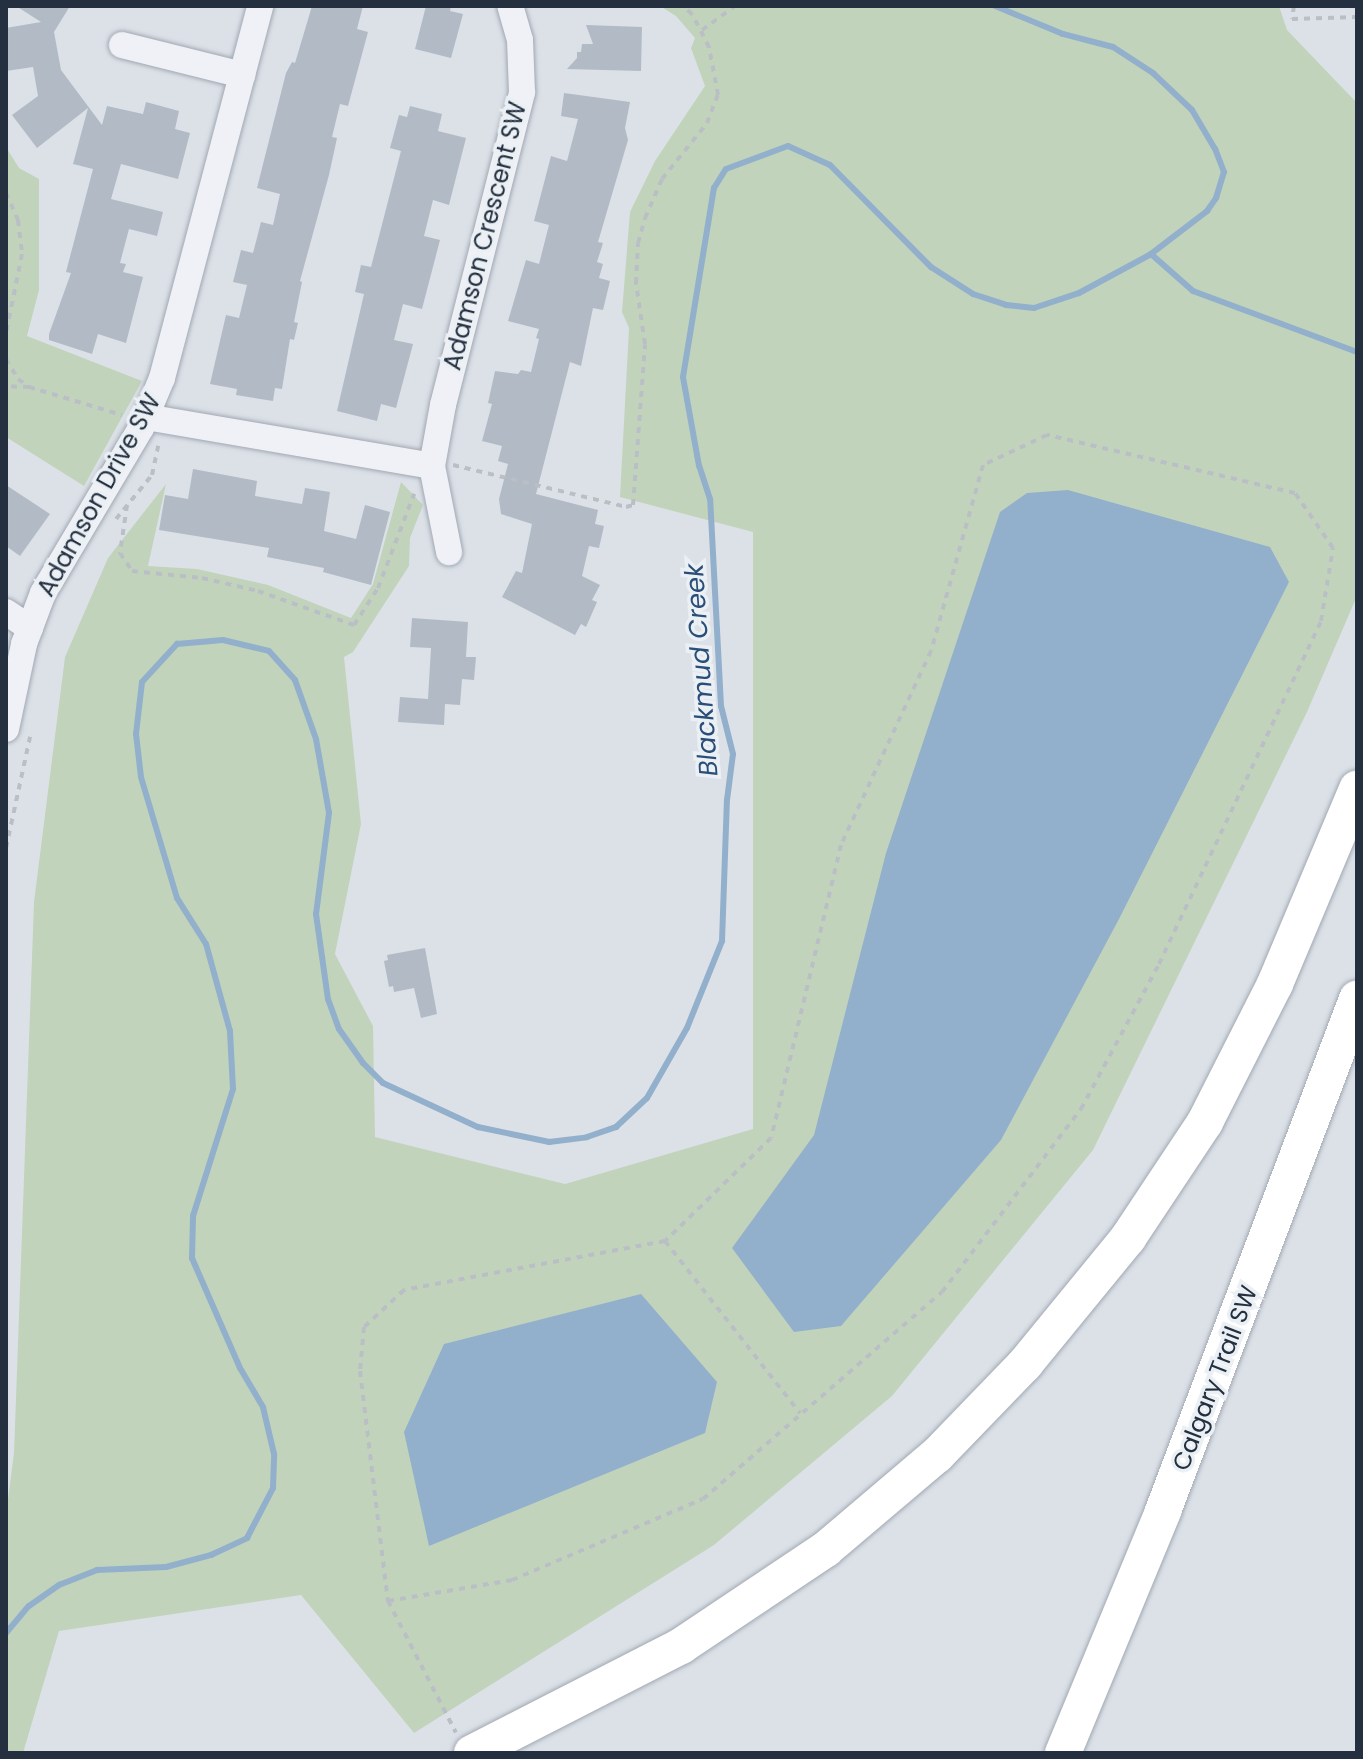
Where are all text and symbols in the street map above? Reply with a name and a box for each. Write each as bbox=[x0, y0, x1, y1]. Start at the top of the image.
street label: Adamson Crescent SW bbox=[438, 99, 532, 373]
street label: Adamson Drive SW bbox=[31, 389, 167, 601]
water label: Blackmud Creek bbox=[679, 563, 725, 777]
street label: Calgary Trail SW bbox=[1166, 1281, 1264, 1475]

